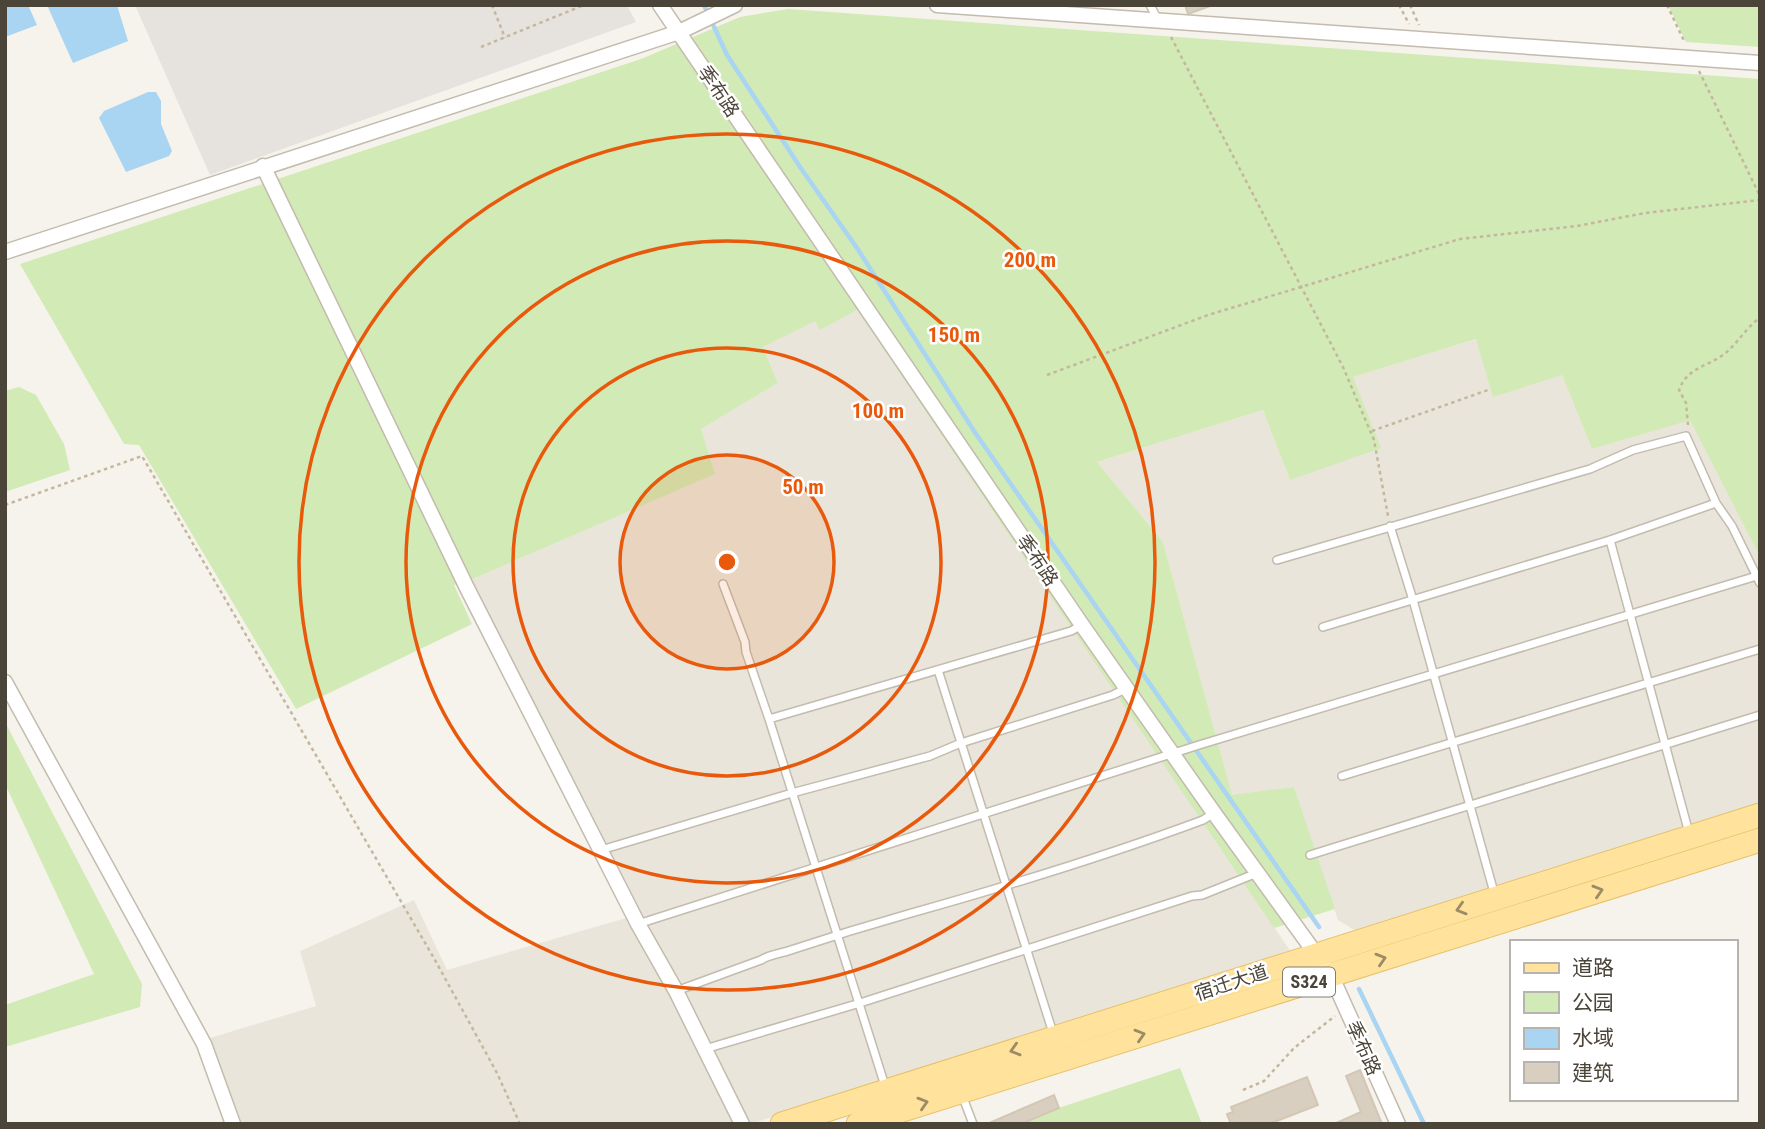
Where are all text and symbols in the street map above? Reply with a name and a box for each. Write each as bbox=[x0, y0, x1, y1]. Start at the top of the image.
street label: 季布路 bbox=[693, 61, 744, 121]
text: 200 m bbox=[1004, 248, 1056, 272]
text: 150 m bbox=[928, 323, 980, 347]
text: 100 m bbox=[852, 399, 904, 423]
text: 50 m bbox=[782, 475, 824, 499]
street label: 季布路 bbox=[1012, 530, 1063, 590]
centre of rings bbox=[715, 550, 739, 574]
one-way arrow bbox=[1591, 885, 1603, 899]
one-way arrow bbox=[1455, 900, 1467, 915]
legend bbox=[1510, 940, 1737, 1101]
one-way arrow bbox=[1374, 953, 1386, 968]
text: 道路 bbox=[1572, 956, 1614, 980]
street label: 宿迁大道 bbox=[1191, 960, 1271, 1005]
road number: S324 bbox=[1283, 967, 1335, 996]
text: 公园 bbox=[1572, 991, 1614, 1015]
street label: 季布路 bbox=[1341, 1017, 1386, 1079]
text: 水域 bbox=[1572, 1026, 1614, 1050]
one-way arrow bbox=[1134, 1029, 1146, 1043]
one-way arrow bbox=[1009, 1042, 1021, 1057]
text: 建筑 bbox=[1572, 1061, 1614, 1085]
one-way arrow bbox=[917, 1097, 929, 1112]

